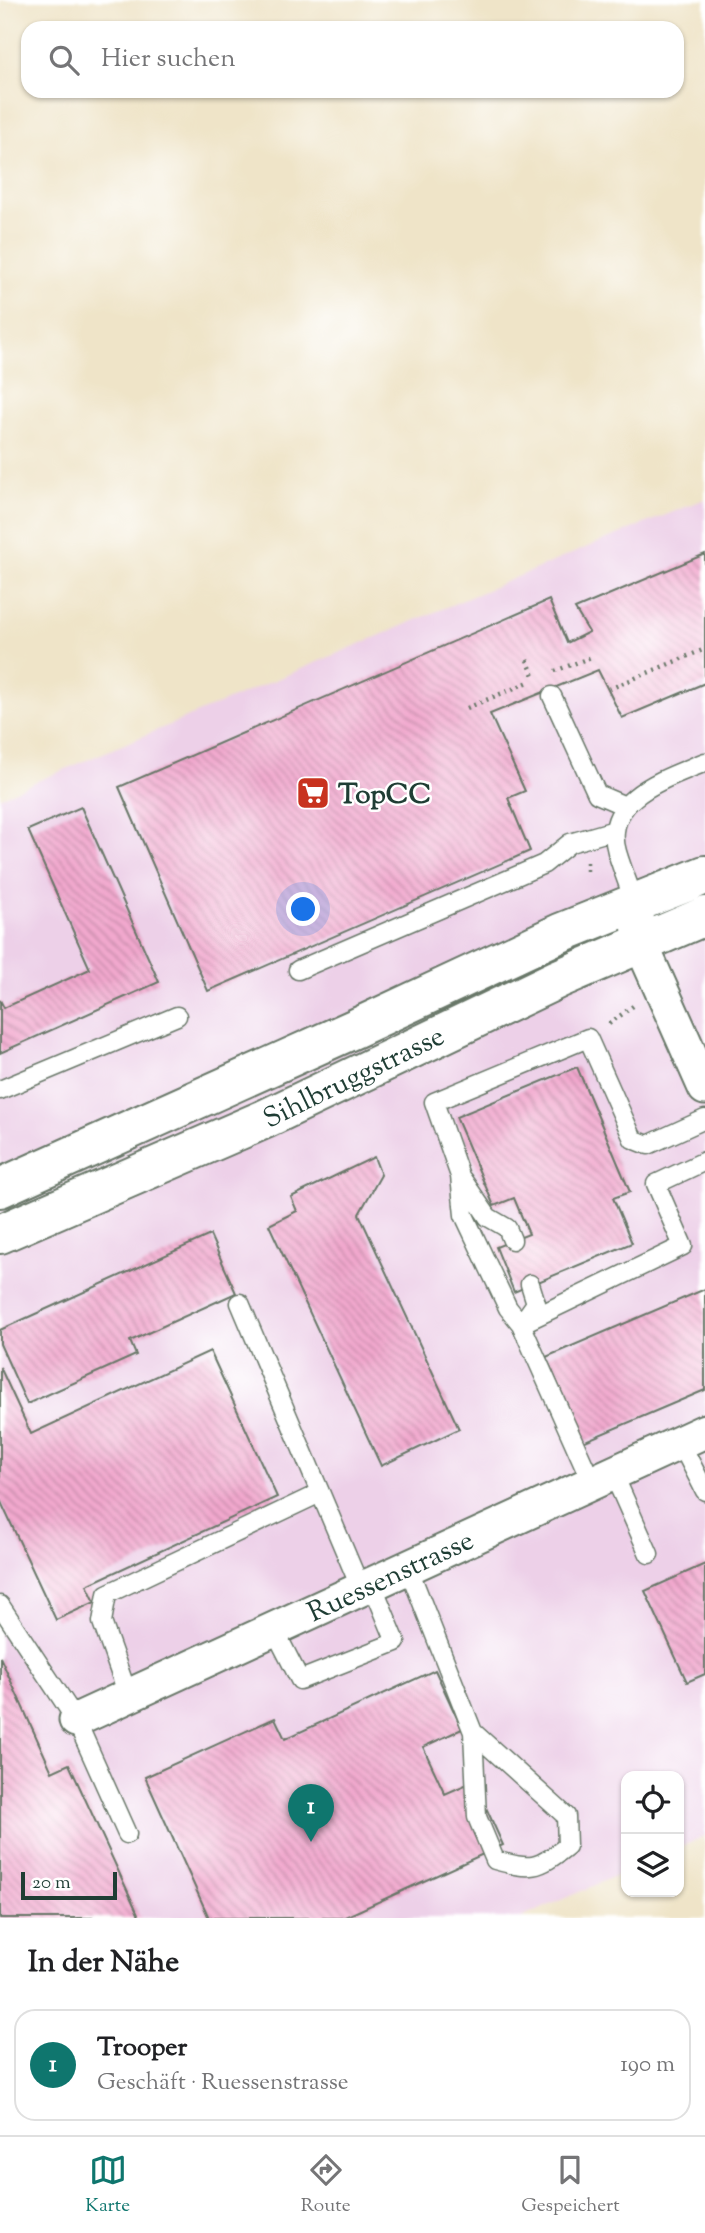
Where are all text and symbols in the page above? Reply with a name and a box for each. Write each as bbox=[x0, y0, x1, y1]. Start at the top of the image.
search box bbox=[21, 21, 684, 98]
icon: search bbox=[45, 41, 83, 79]
text: Hier suchen bbox=[101, 41, 236, 78]
supermarket icon: TopCC bbox=[294, 774, 332, 812]
place label: TopCC bbox=[338, 776, 431, 816]
your location bbox=[286, 892, 320, 926]
street label: Sihlbruggstrasse bbox=[257, 1017, 452, 1140]
street label: Ruessenstrasse bbox=[302, 1522, 481, 1634]
map controls bbox=[621, 1771, 684, 1897]
button: locate bbox=[621, 1771, 684, 1834]
pin: 1 bbox=[288, 1784, 334, 1842]
button: layers bbox=[621, 1834, 684, 1897]
scale bar bbox=[21, 1869, 117, 1901]
text: 20 m bbox=[32, 1870, 71, 1897]
text: In der Nähe bbox=[28, 1942, 179, 1985]
text: Trooper bbox=[97, 2030, 187, 2067]
text: 1 bbox=[49, 2049, 57, 2082]
text: 190 m bbox=[620, 2049, 675, 2082]
text: Geschäft · Ruessenstrasse bbox=[97, 2067, 348, 2100]
tab: Karte bbox=[85, 2151, 130, 2220]
tab: Route bbox=[301, 2151, 351, 2220]
tab: Gespeichert bbox=[521, 2151, 620, 2220]

